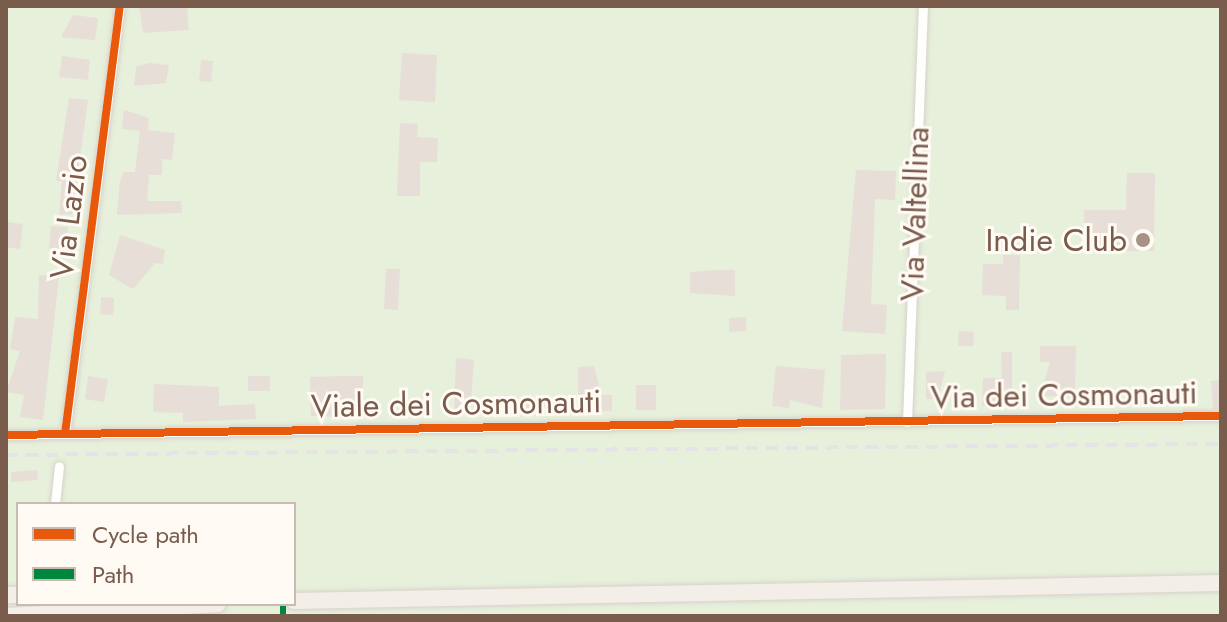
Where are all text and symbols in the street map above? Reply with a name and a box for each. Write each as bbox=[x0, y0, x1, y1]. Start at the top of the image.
street label: Via Valtellina bbox=[893, 126, 937, 302]
street label: Via Lazio bbox=[42, 153, 96, 281]
place label: Indie Club bbox=[985, 221, 1127, 259]
marker: Indie Club bbox=[1134, 231, 1152, 249]
street label: Via dei Cosmonauti bbox=[930, 373, 1198, 417]
street label: Viale dei Cosmonauti bbox=[310, 382, 602, 426]
legend bbox=[16, 502, 296, 606]
text: Cycle path bbox=[92, 517, 199, 552]
text: Path bbox=[92, 557, 134, 592]

